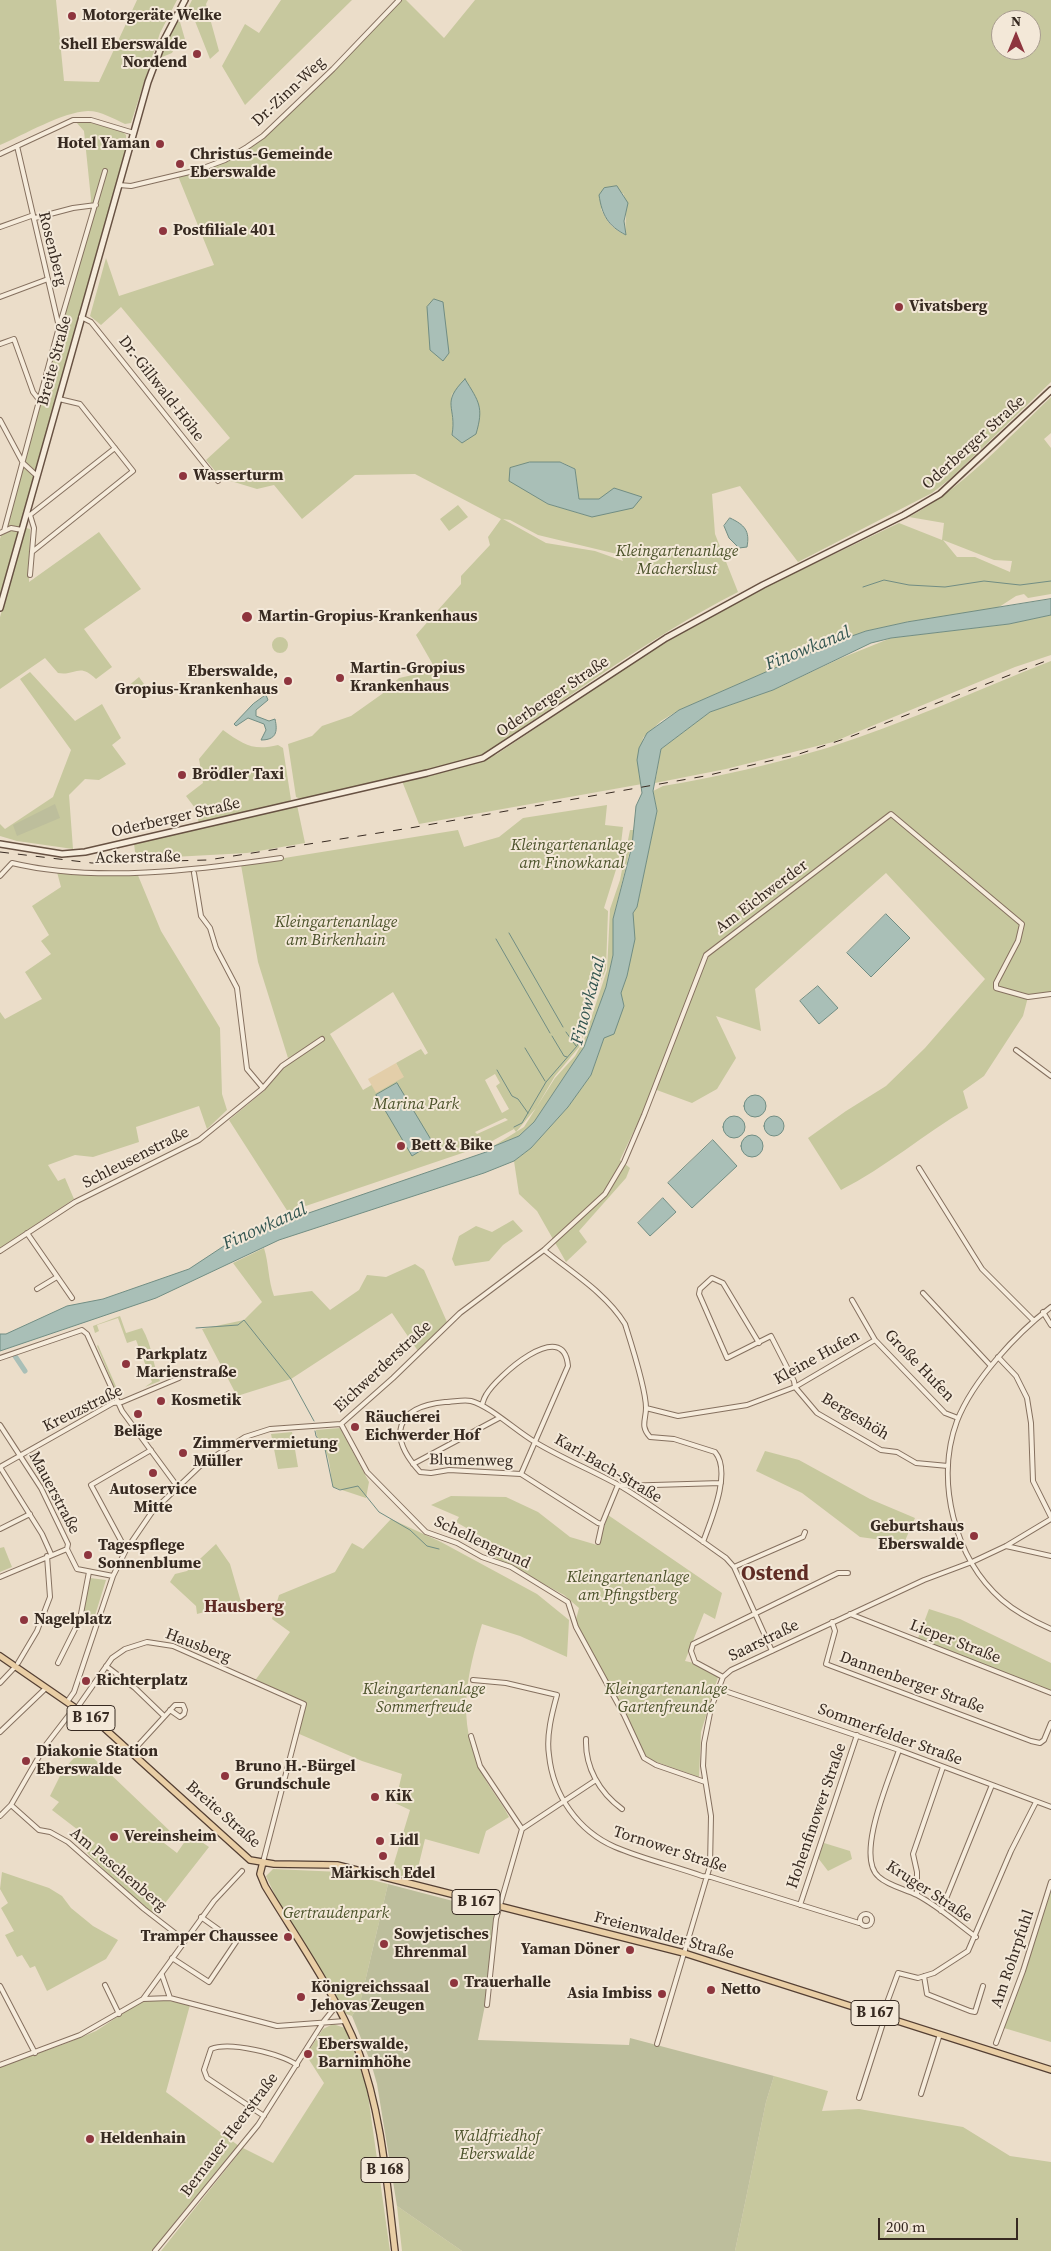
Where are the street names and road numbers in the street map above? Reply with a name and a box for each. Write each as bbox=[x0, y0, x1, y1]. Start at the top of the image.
street label: Dr.-Zinn-Weg bbox=[248, 53, 330, 131]
street label: Rosenberg bbox=[33, 210, 71, 288]
street label: Breite Straße bbox=[34, 314, 76, 408]
street label: Dr.-Gillwald-Höhe bbox=[114, 332, 208, 446]
street label: Oderberger Straße bbox=[919, 392, 1029, 494]
street label: Oderberger Straße bbox=[493, 652, 613, 742]
street label: Oderberger Straße bbox=[110, 794, 242, 842]
street label: Ackerstraße bbox=[95, 848, 181, 868]
street label: Am Eichwerder bbox=[712, 856, 812, 938]
street label: Schleusenstraße bbox=[80, 1123, 192, 1193]
street label: Eichwerderstraße bbox=[330, 1317, 436, 1417]
street label: Große Hufen bbox=[880, 1326, 958, 1406]
street label: Kleine Hufen bbox=[771, 1327, 863, 1389]
street label: Kreuzstraße bbox=[40, 1381, 126, 1437]
street label: Bergeshöh bbox=[818, 1389, 892, 1445]
street label: Karl-Bach-Straße bbox=[551, 1430, 665, 1508]
street label: Mauerstraße bbox=[24, 1448, 84, 1538]
street label: Blumenweg bbox=[429, 1451, 513, 1471]
street label: Schellengrund bbox=[431, 1512, 533, 1574]
street label: Saarstraße bbox=[726, 1616, 802, 1666]
street label: Lieper Straße bbox=[907, 1616, 1003, 1668]
street label: Hausberg bbox=[162, 1625, 234, 1667]
street label: Dannenberger Straße bbox=[837, 1648, 987, 1718]
street label: Sommerfelder Straße bbox=[815, 1700, 965, 1770]
road number: B 167 bbox=[67, 1706, 115, 1730]
street label: Hohenfinower Straße bbox=[783, 1741, 851, 1891]
street label: Breite Straße bbox=[182, 1777, 264, 1853]
street label: Tornower Straße bbox=[611, 1823, 729, 1877]
street label: Am Paschenberg bbox=[66, 1824, 170, 1916]
street label: Kruger Straße bbox=[882, 1857, 976, 1927]
road number: B 167 bbox=[452, 1890, 500, 1914]
street label: Am Rohrpfuhl bbox=[987, 1907, 1039, 2011]
street label: Freienwalder Straße bbox=[592, 1908, 736, 1964]
road number: B 167 bbox=[851, 2000, 899, 2026]
street label: Bernauer Heerstraße bbox=[177, 2069, 283, 2201]
road number: B 168 bbox=[361, 2158, 409, 2182]

